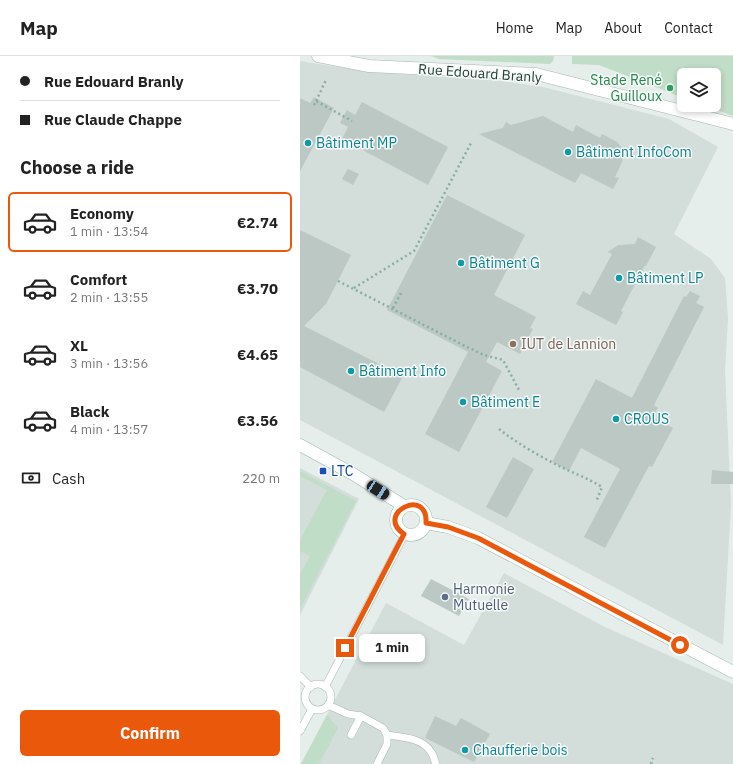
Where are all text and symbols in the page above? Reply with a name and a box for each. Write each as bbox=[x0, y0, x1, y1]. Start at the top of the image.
text: Map bbox=[20, 16, 58, 40]
text: Home bbox=[496, 19, 533, 37]
text: Map bbox=[555, 19, 582, 37]
text: About bbox=[604, 19, 642, 37]
text: Contact bbox=[664, 19, 713, 37]
street label: Rue Edouard Branly bbox=[417, 60, 543, 86]
map controls bbox=[677, 68, 721, 112]
button: layers bbox=[677, 68, 721, 112]
place label: Stade René Guilloux bbox=[590, 71, 662, 105]
text: Rue Edouard Branly bbox=[44, 72, 184, 91]
marker: Stade René Guilloux bbox=[665, 83, 675, 93]
text: Rue Claude Chappe bbox=[44, 110, 182, 129]
place label: Bâtiment MP bbox=[316, 134, 397, 152]
marker: Bâtiment MP bbox=[303, 138, 313, 148]
place label: Bâtiment InfoCom bbox=[576, 143, 692, 161]
marker: Bâtiment InfoCom bbox=[563, 147, 573, 157]
text: Choose a ride bbox=[20, 156, 134, 179]
icon: car bbox=[22, 204, 58, 240]
text: Economy bbox=[70, 204, 134, 223]
text: €2.74 bbox=[237, 213, 278, 232]
text: 1 min · 13:54 bbox=[70, 223, 148, 240]
place label: Bâtiment G bbox=[469, 254, 540, 272]
marker: Bâtiment G bbox=[456, 258, 466, 268]
place label: Bâtiment LP bbox=[627, 269, 704, 287]
icon: car bbox=[22, 270, 58, 306]
text: Comfort bbox=[70, 270, 127, 289]
marker: Bâtiment LP bbox=[614, 273, 624, 283]
text: €3.70 bbox=[237, 279, 278, 298]
text: 2 min · 13:55 bbox=[70, 289, 148, 306]
place label: IUT de Lannion bbox=[521, 335, 616, 353]
icon: car bbox=[22, 336, 58, 372]
text: XL bbox=[70, 336, 88, 355]
marker: IUT de Lannion bbox=[508, 339, 518, 349]
text: €4.65 bbox=[237, 345, 278, 364]
text: 3 min · 13:56 bbox=[70, 355, 148, 372]
place label: Bâtiment Info bbox=[359, 362, 446, 380]
marker: Bâtiment Info bbox=[346, 366, 356, 376]
place label: Bâtiment E bbox=[471, 393, 540, 411]
marker: Bâtiment E bbox=[458, 397, 468, 407]
icon: car bbox=[22, 402, 58, 438]
text: Black bbox=[70, 402, 110, 421]
place label: CROUS bbox=[624, 410, 669, 428]
text: €3.56 bbox=[237, 411, 278, 430]
marker: CROUS bbox=[611, 414, 621, 424]
text: 4 min · 13:57 bbox=[70, 421, 148, 438]
place label: LTC bbox=[331, 462, 354, 480]
marker: LTC bbox=[318, 466, 328, 476]
icon: cash bbox=[20, 467, 42, 489]
text: Cash bbox=[52, 469, 85, 488]
text: 220 m bbox=[242, 470, 280, 487]
car bbox=[365, 478, 391, 502]
place label: Harmonie Mutuelle bbox=[453, 580, 515, 614]
marker: Harmonie Mutuelle bbox=[440, 592, 450, 602]
callout: 1 min bbox=[359, 634, 425, 662]
route start bbox=[671, 636, 689, 654]
route end bbox=[336, 639, 354, 657]
text: 1 min bbox=[375, 639, 409, 656]
button: Confirm bbox=[20, 710, 280, 756]
place label: Chaufferie bois bbox=[473, 741, 568, 759]
marker: Chaufferie bois bbox=[460, 745, 470, 755]

